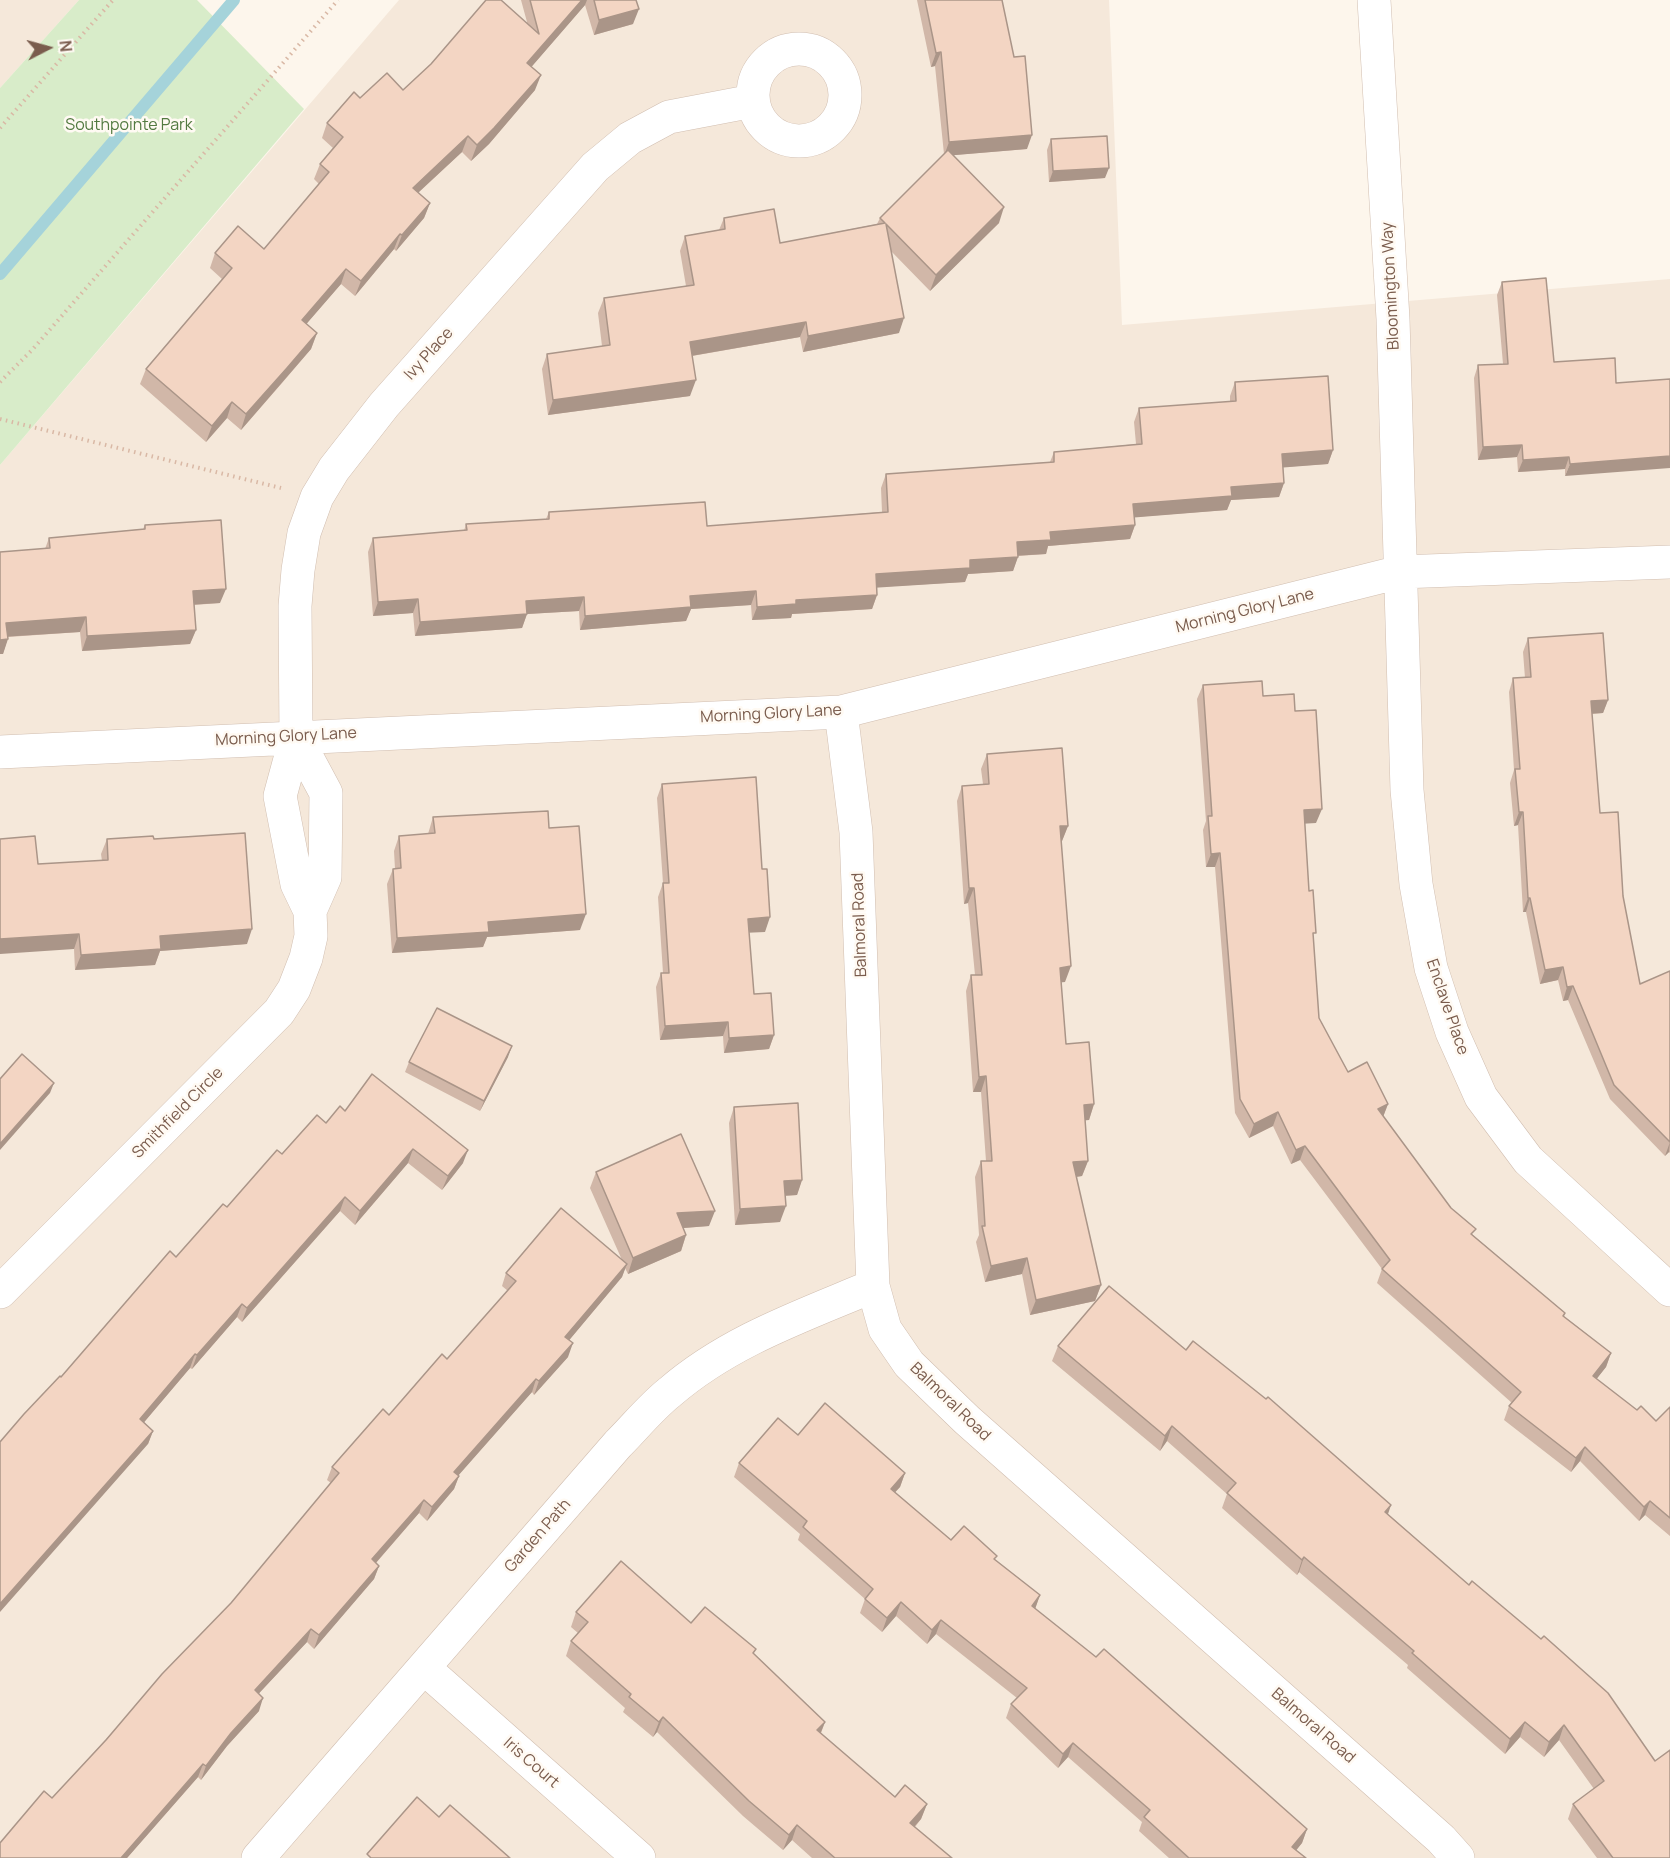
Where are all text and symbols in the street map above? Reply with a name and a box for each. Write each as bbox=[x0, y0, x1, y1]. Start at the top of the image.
north arrow bbox=[18, 18, 78, 78]
text: N bbox=[54, 39, 77, 53]
park label: Southpointe Park bbox=[65, 116, 193, 136]
street label: Bloomington Way bbox=[1378, 222, 1404, 350]
street label: Ivy Place bbox=[401, 324, 457, 384]
street label: Morning Glory Lane bbox=[1174, 585, 1316, 637]
street label: Morning Glory Lane bbox=[700, 701, 842, 727]
street label: Morning Glory Lane bbox=[215, 724, 357, 750]
street label: Balmoral Road bbox=[849, 872, 871, 978]
street label: Enclave Place bbox=[1422, 957, 1472, 1057]
street label: Smithfield Circle bbox=[128, 1063, 228, 1163]
street label: Balmoral Road bbox=[906, 1359, 994, 1445]
street label: Garden Path bbox=[501, 1495, 575, 1577]
street label: Balmoral Road bbox=[1267, 1684, 1359, 1768]
street label: Iris Court bbox=[499, 1734, 563, 1792]

